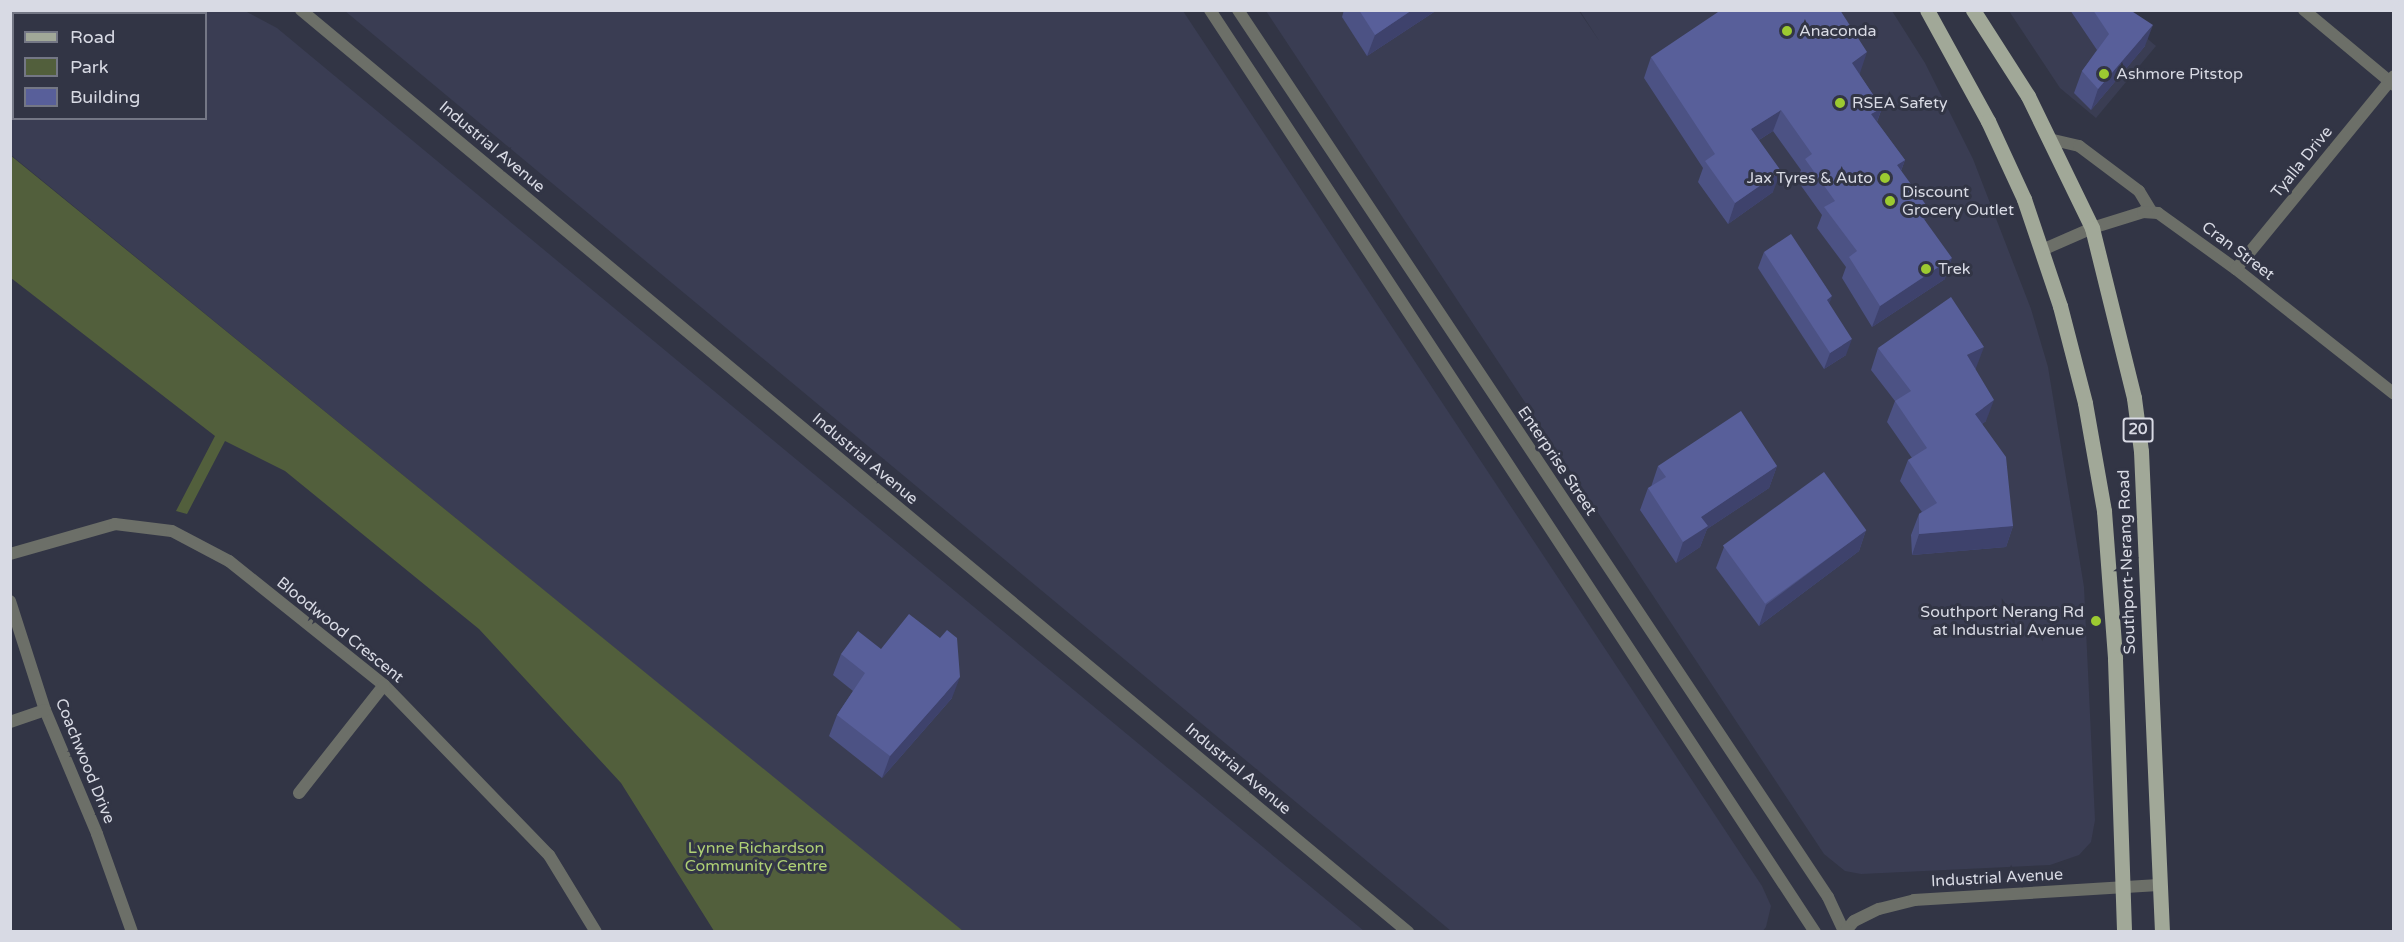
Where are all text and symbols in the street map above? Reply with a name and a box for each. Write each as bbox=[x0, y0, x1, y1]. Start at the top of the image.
legend bbox=[12, 12, 207, 120]
place label: Anaconda bbox=[1799, 21, 1877, 41]
marker: Anaconda bbox=[1780, 24, 1794, 38]
text: Road bbox=[70, 26, 115, 48]
text: Park bbox=[70, 56, 108, 78]
place label: Ashmore Pitstop bbox=[2116, 64, 2243, 84]
marker: Ashmore Pitstop bbox=[2097, 67, 2111, 81]
text: Building bbox=[70, 86, 140, 108]
place label: RSEA Safety bbox=[1852, 93, 1948, 113]
marker: RSEA Safety bbox=[1833, 96, 1847, 110]
street label: Industrial Avenue bbox=[435, 97, 549, 197]
street label: Tyalla Drive bbox=[2267, 122, 2337, 202]
place label: Jax Tyres & Auto bbox=[1747, 168, 1873, 188]
marker: Jax Tyres & Auto bbox=[1878, 171, 1892, 185]
place label: Discount Grocery Outlet bbox=[1902, 182, 2014, 220]
marker: Discount Grocery Outlet bbox=[1883, 194, 1897, 208]
street label: Cran Street bbox=[2198, 218, 2278, 284]
place label: Trek bbox=[1938, 259, 1970, 279]
marker: Trek bbox=[1919, 262, 1933, 276]
street label: Enterprise Street bbox=[1513, 403, 1601, 519]
street label: Industrial Avenue bbox=[808, 409, 922, 509]
road number: 20 bbox=[2122, 418, 2154, 442]
street label: Southport-Nerang Road bbox=[2114, 469, 2140, 655]
street label: Bloodwood Crescent bbox=[273, 573, 407, 687]
place label: Southport Nerang Rd at Industrial Avenue bbox=[1920, 602, 2084, 640]
marker: Southport Nerang Rd at Industrial Avenue bbox=[2089, 614, 2103, 628]
street label: Coachwood Drive bbox=[51, 696, 119, 826]
street label: Industrial Avenue bbox=[1181, 719, 1295, 819]
park label: Lynne Richardson Community Centre bbox=[685, 838, 827, 876]
street label: Industrial Avenue bbox=[1930, 865, 2064, 891]

